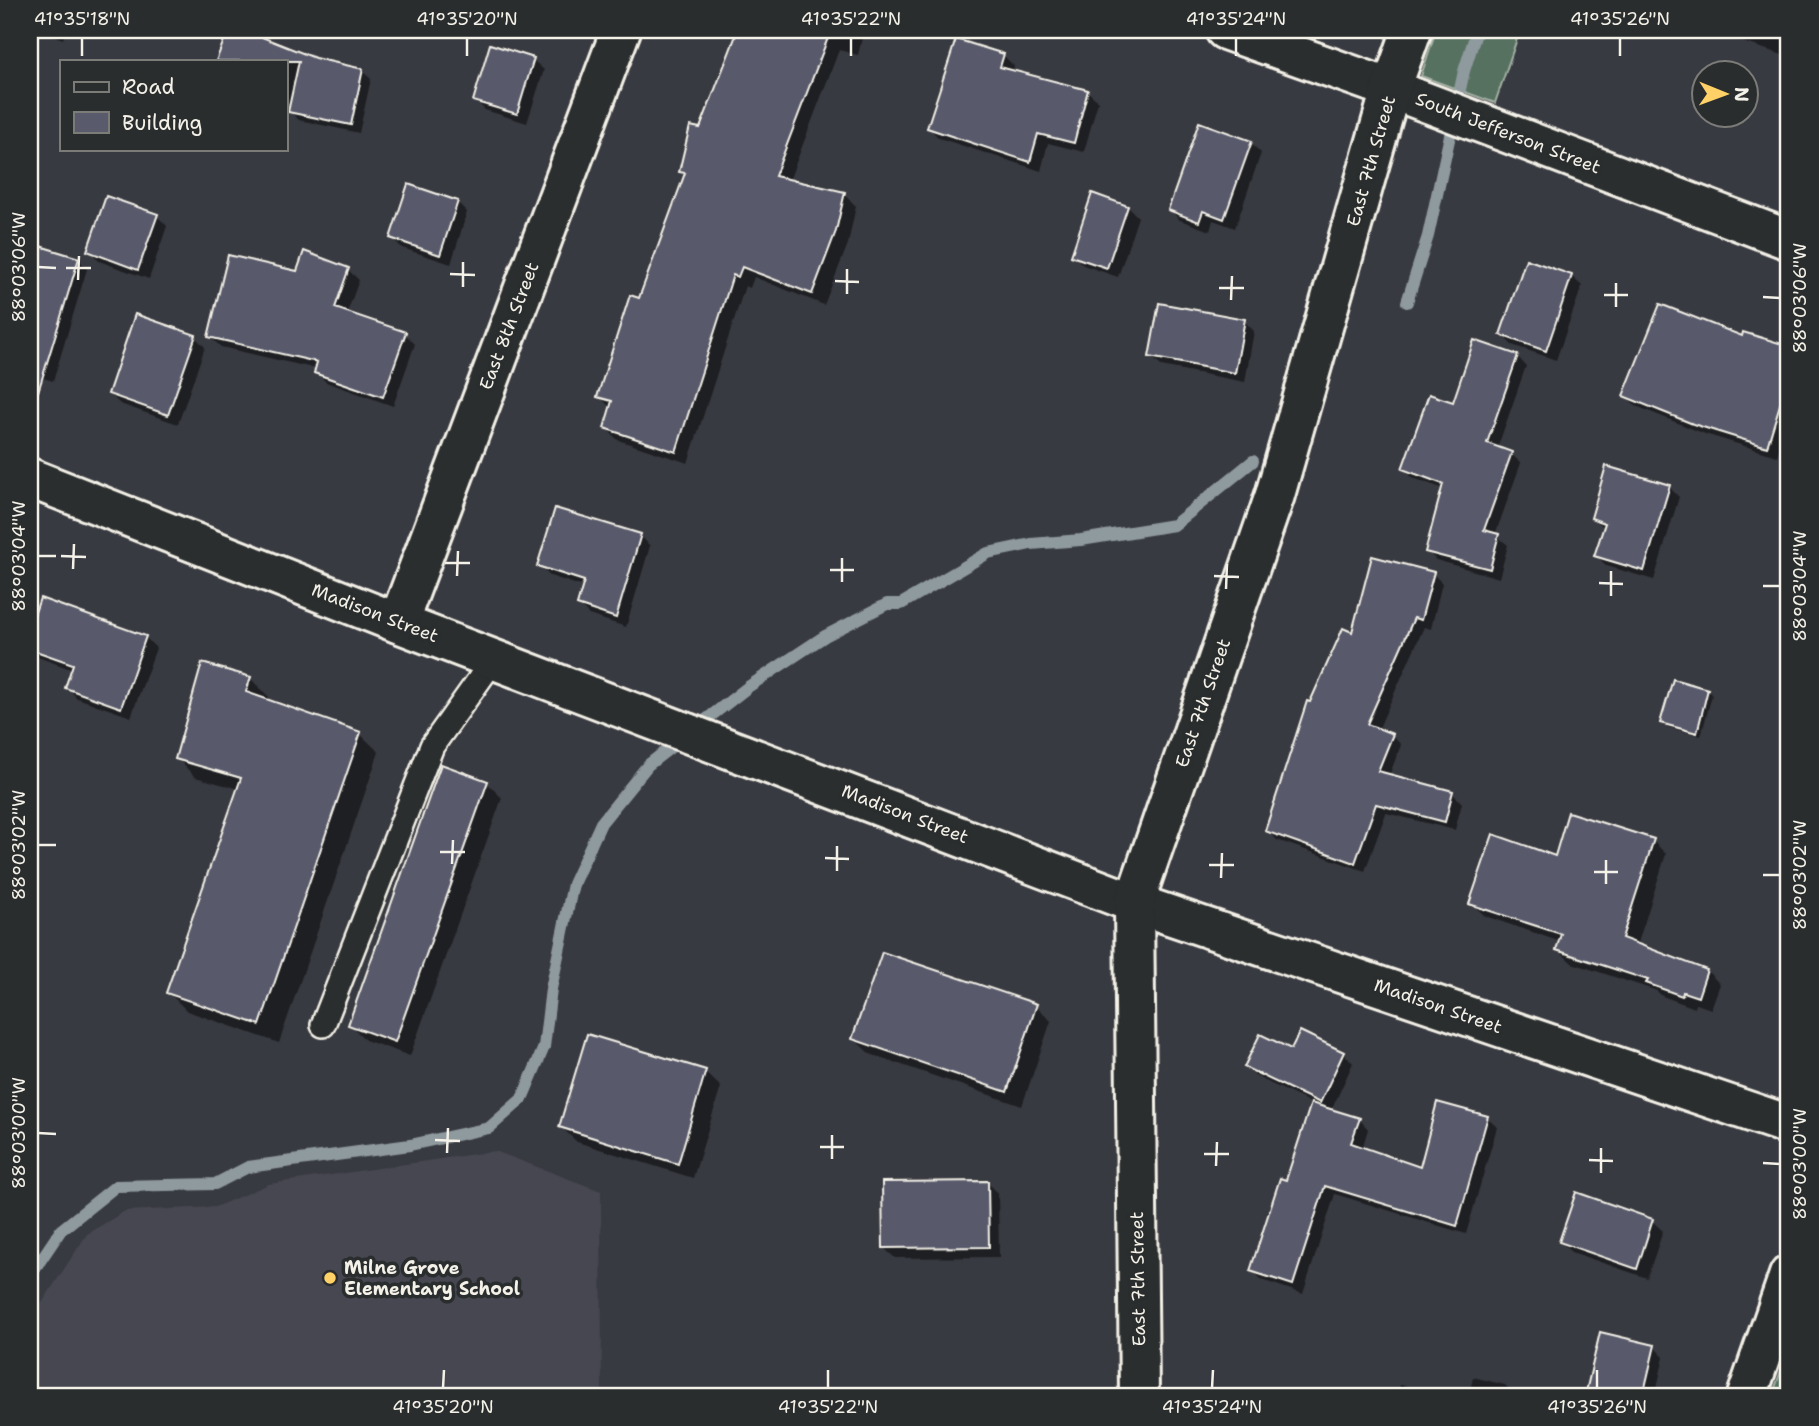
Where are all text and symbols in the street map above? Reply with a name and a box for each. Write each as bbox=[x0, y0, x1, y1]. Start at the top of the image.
text: 41°35'18"N bbox=[34, 7, 130, 31]
text: 41°35'20"N bbox=[416, 7, 518, 31]
text: 41°35'22"N bbox=[801, 7, 901, 31]
text: 41°35'24"N bbox=[1186, 7, 1286, 31]
text: 41°35'26"N bbox=[1570, 7, 1670, 31]
legend bbox=[60, 60, 287, 150]
north arrow bbox=[1689, 60, 1759, 130]
text: Road bbox=[122, 73, 175, 101]
street label: South Jefferson Street bbox=[1412, 87, 1604, 179]
text: N bbox=[1729, 87, 1754, 102]
street label: East 7th Street bbox=[1341, 93, 1401, 229]
text: Building bbox=[122, 109, 202, 137]
text: 88°03'06"W bbox=[7, 212, 31, 322]
text: 88°03'06"W bbox=[1788, 243, 1812, 353]
street label: East 8th Street bbox=[474, 259, 544, 393]
text: 88°03'04"W bbox=[7, 500, 31, 612]
text: 88°03'04"W bbox=[1788, 530, 1812, 642]
street label: Madison Street bbox=[308, 578, 442, 648]
street label: East 7th Street bbox=[1170, 635, 1236, 771]
street label: Madison Street bbox=[838, 779, 972, 849]
text: 88°03'02"W bbox=[7, 790, 31, 900]
text: 88°03'02"W bbox=[1788, 820, 1812, 930]
street label: Madison Street bbox=[1371, 973, 1505, 1039]
text: 88°03'00"W bbox=[7, 1077, 31, 1189]
text: 88°03'00"W bbox=[1788, 1108, 1812, 1220]
street label: East 7th Street bbox=[1125, 1211, 1151, 1347]
place label: Milne Grove Elementary School bbox=[344, 1256, 520, 1301]
marker: Milne Grove Elementary School bbox=[322, 1270, 338, 1286]
text: 41°35'20"N bbox=[392, 1395, 494, 1419]
text: 41°35'22"N bbox=[778, 1395, 878, 1419]
text: 41°35'24"N bbox=[1162, 1395, 1262, 1419]
text: 41°35'26"N bbox=[1547, 1395, 1647, 1419]

